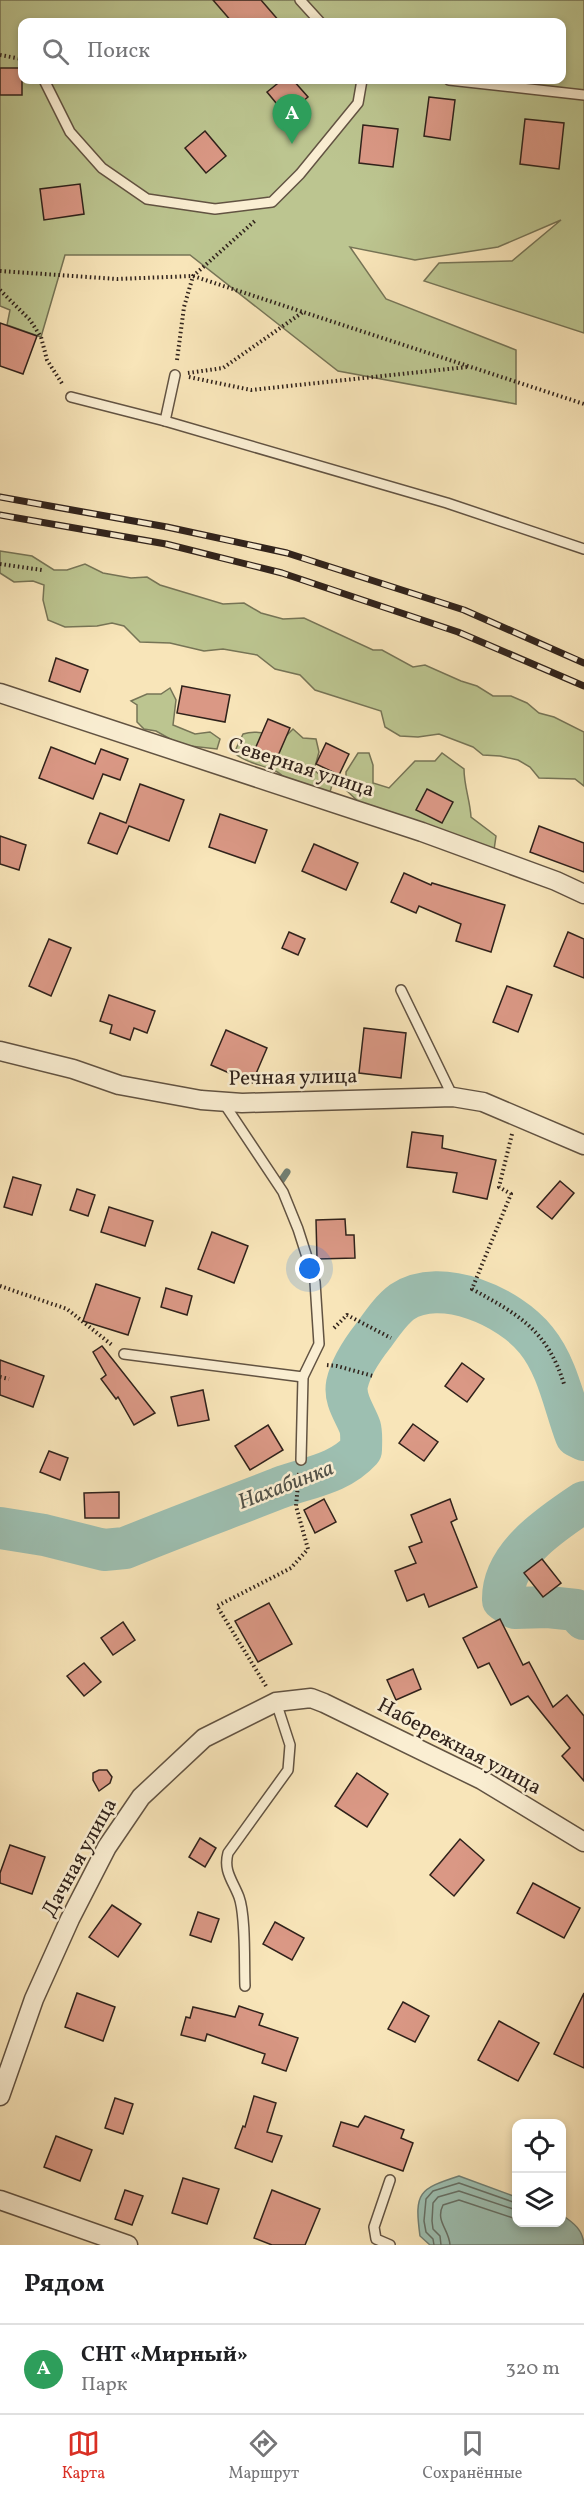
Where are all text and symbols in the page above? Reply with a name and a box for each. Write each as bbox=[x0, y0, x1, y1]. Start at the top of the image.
search box bbox=[18, 18, 566, 84]
icon: search bbox=[39, 35, 72, 68]
text: Поиск bbox=[87, 36, 150, 67]
pin: A bbox=[272, 94, 312, 144]
street label: Северная улица bbox=[224, 731, 378, 805]
street label: Речная улица bbox=[228, 1062, 358, 1094]
your location bbox=[295, 1254, 324, 1283]
water label: Нахабинка bbox=[234, 1454, 338, 1518]
street label: Набережная улица bbox=[372, 1691, 546, 1803]
street label: Дачная улица bbox=[35, 1793, 125, 1923]
map controls bbox=[512, 2119, 566, 2227]
button: locate bbox=[512, 2119, 566, 2173]
button: layers bbox=[512, 2173, 566, 2227]
text: Рядом bbox=[24, 2266, 104, 2302]
text: СНТ «Мирный» bbox=[81, 2340, 248, 2371]
text: A bbox=[36, 2355, 51, 2383]
text: 320 m bbox=[505, 2355, 560, 2383]
text: Парк bbox=[81, 2371, 127, 2399]
tab: Карта bbox=[62, 2427, 105, 2485]
tab: Маршрут bbox=[228, 2427, 299, 2485]
tab: Сохранённые bbox=[422, 2427, 522, 2485]

